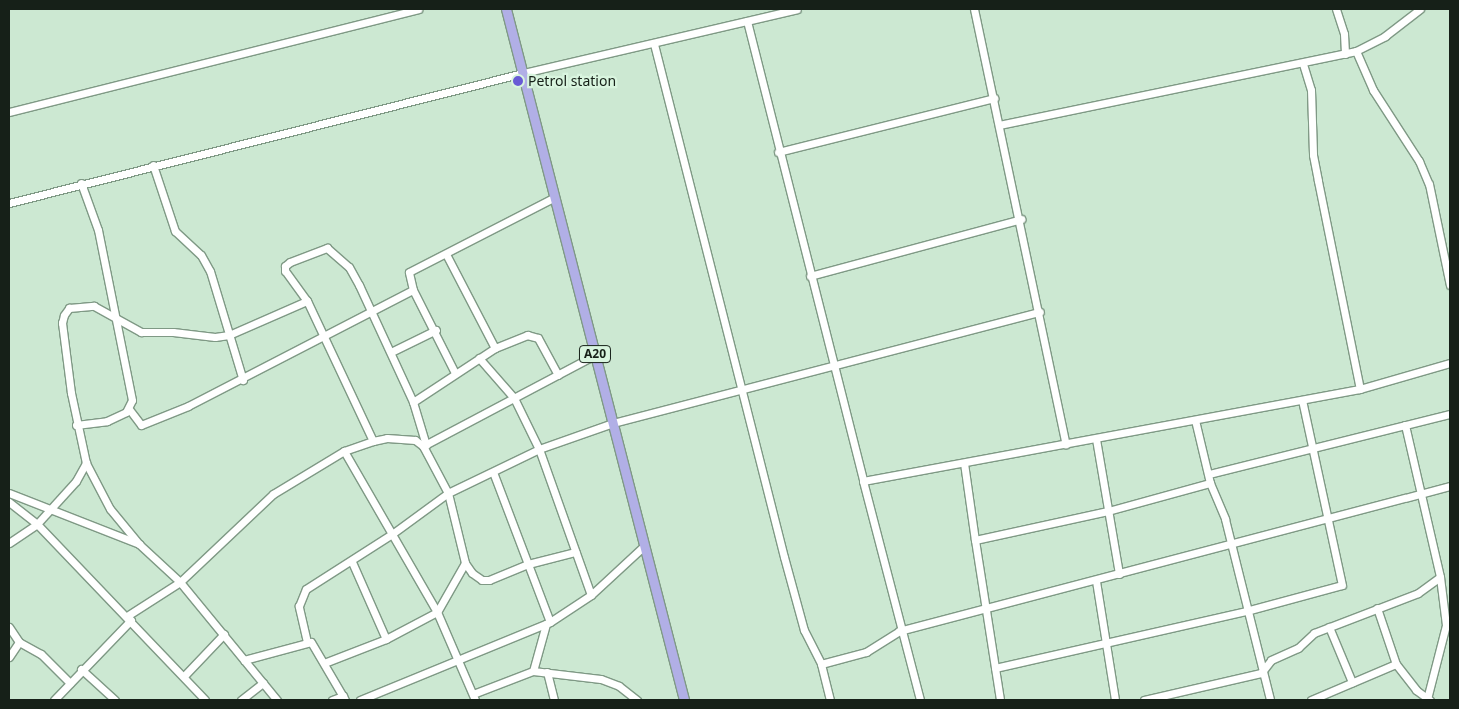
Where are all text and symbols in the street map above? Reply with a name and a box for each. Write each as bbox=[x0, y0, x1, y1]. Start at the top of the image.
place label: Petrol station bbox=[528, 73, 616, 89]
marker: Petrol station bbox=[512, 75, 524, 87]
road number: A20 bbox=[579, 344, 611, 364]

